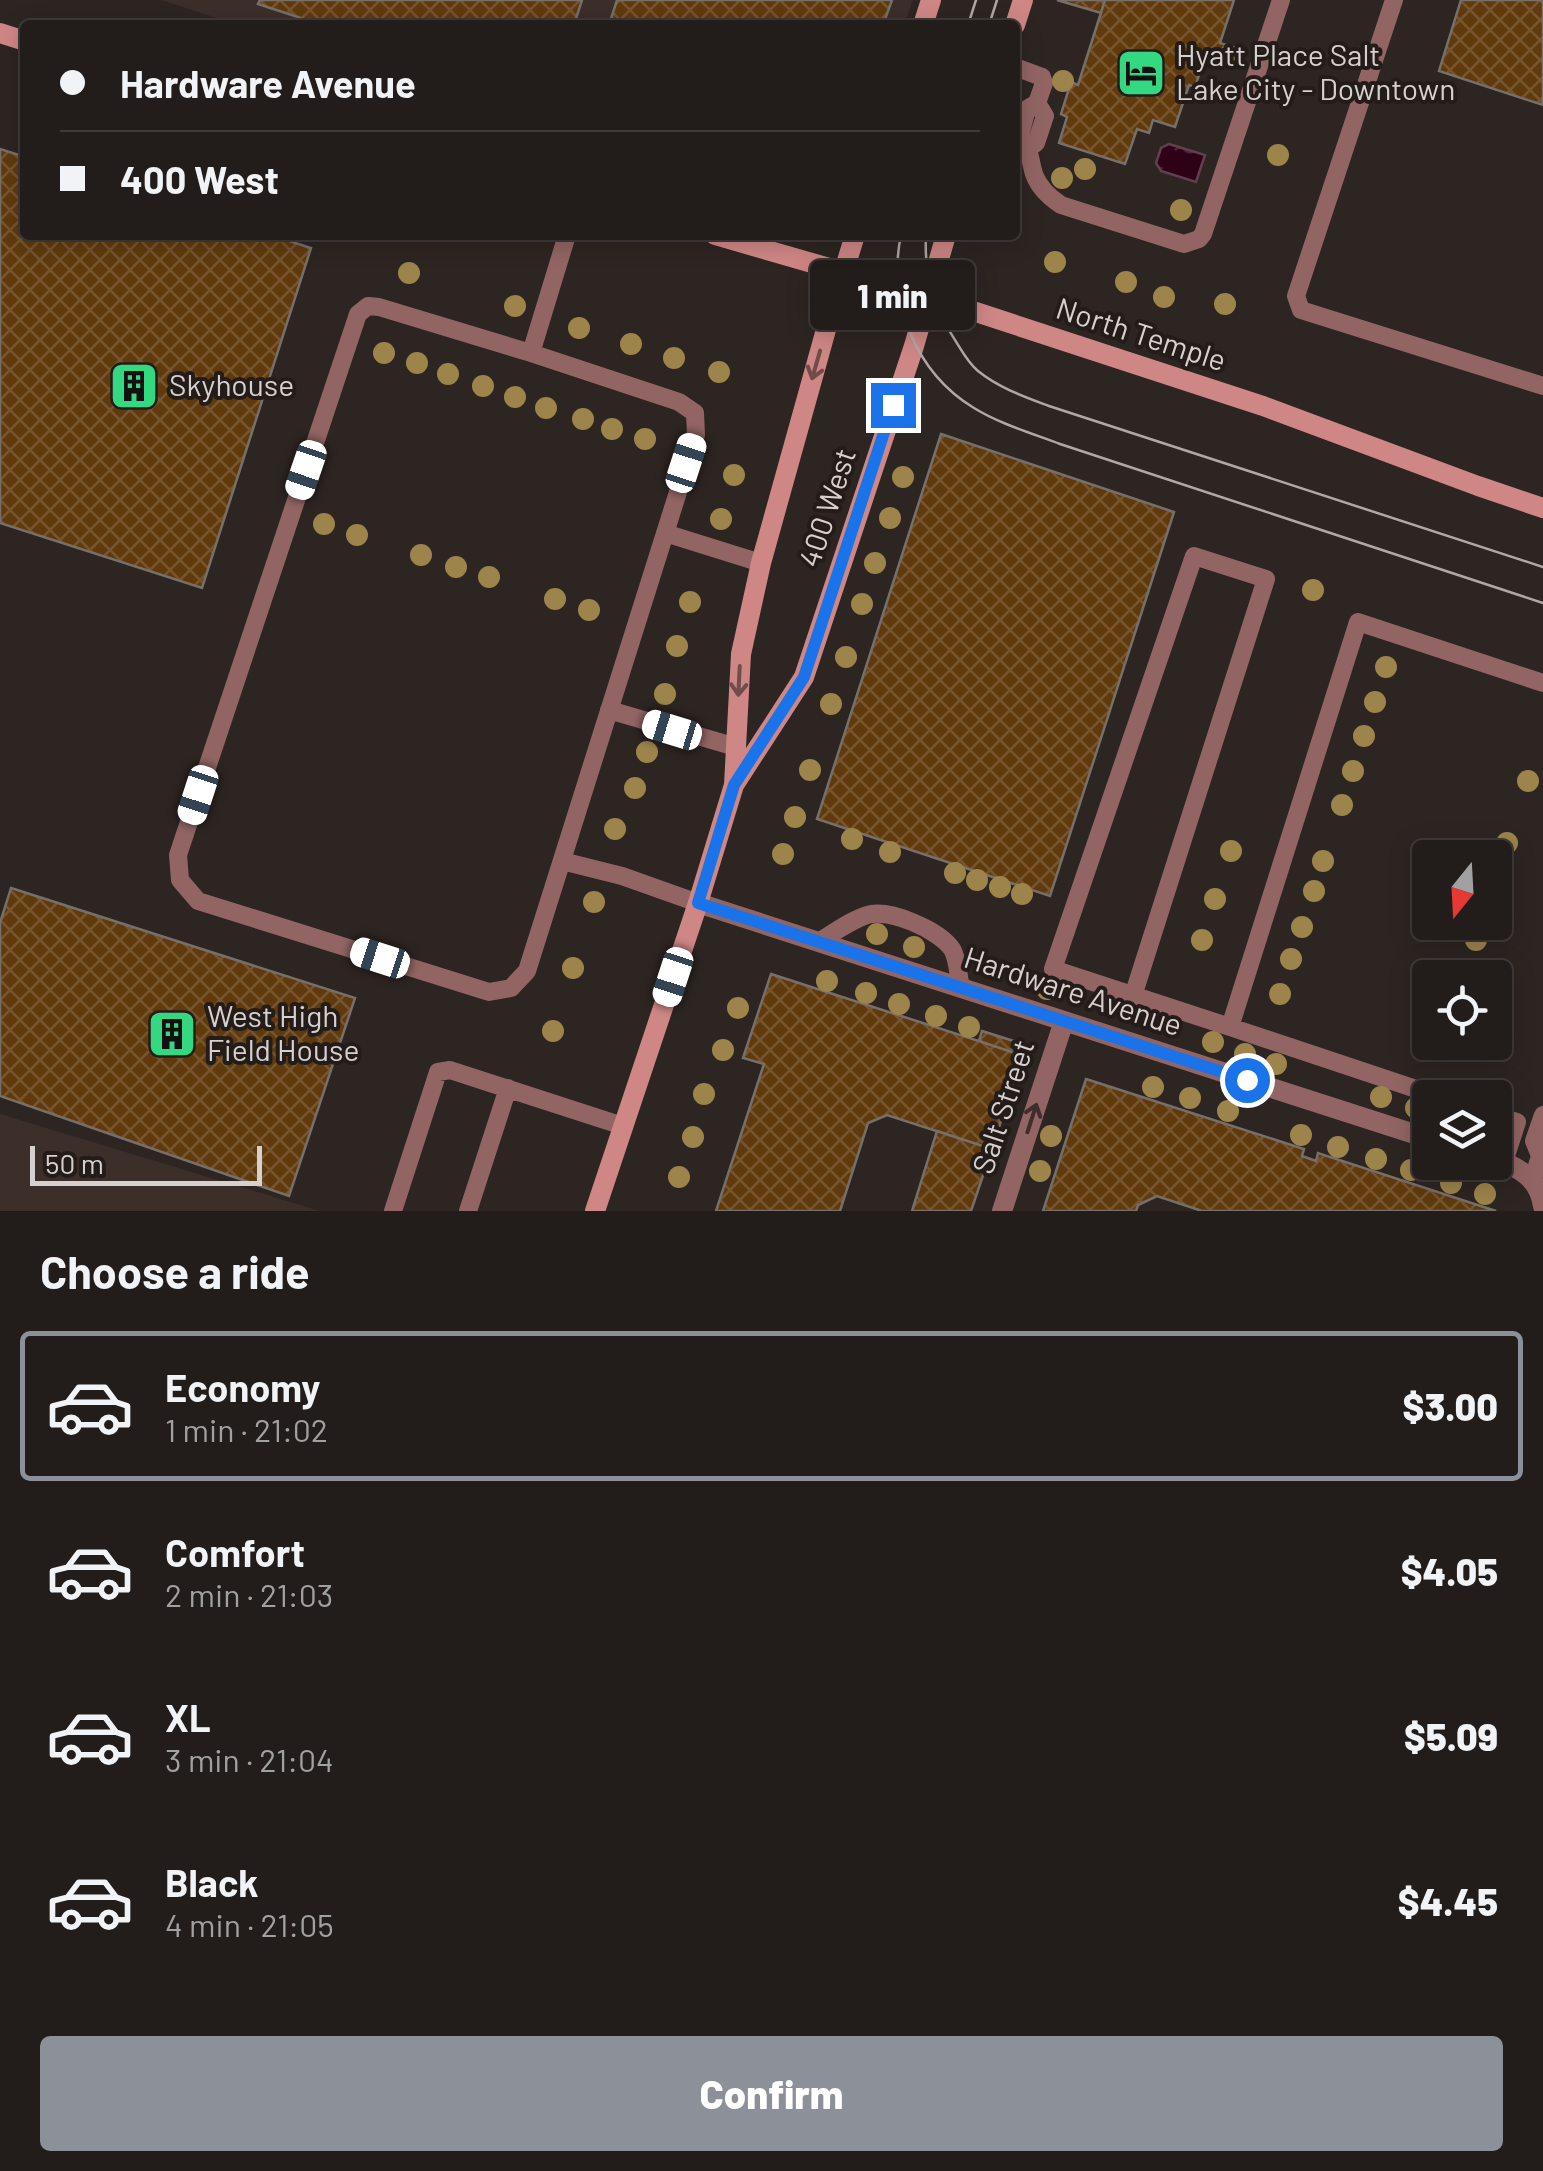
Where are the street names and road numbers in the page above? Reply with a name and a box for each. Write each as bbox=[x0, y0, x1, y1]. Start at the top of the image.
street label: North Temple bbox=[1052, 289, 1231, 377]
street label: 400 West bbox=[790, 444, 862, 571]
street label: Hardware Avenue bbox=[960, 938, 1187, 1042]
street label: Salt Street bbox=[964, 1035, 1041, 1178]

